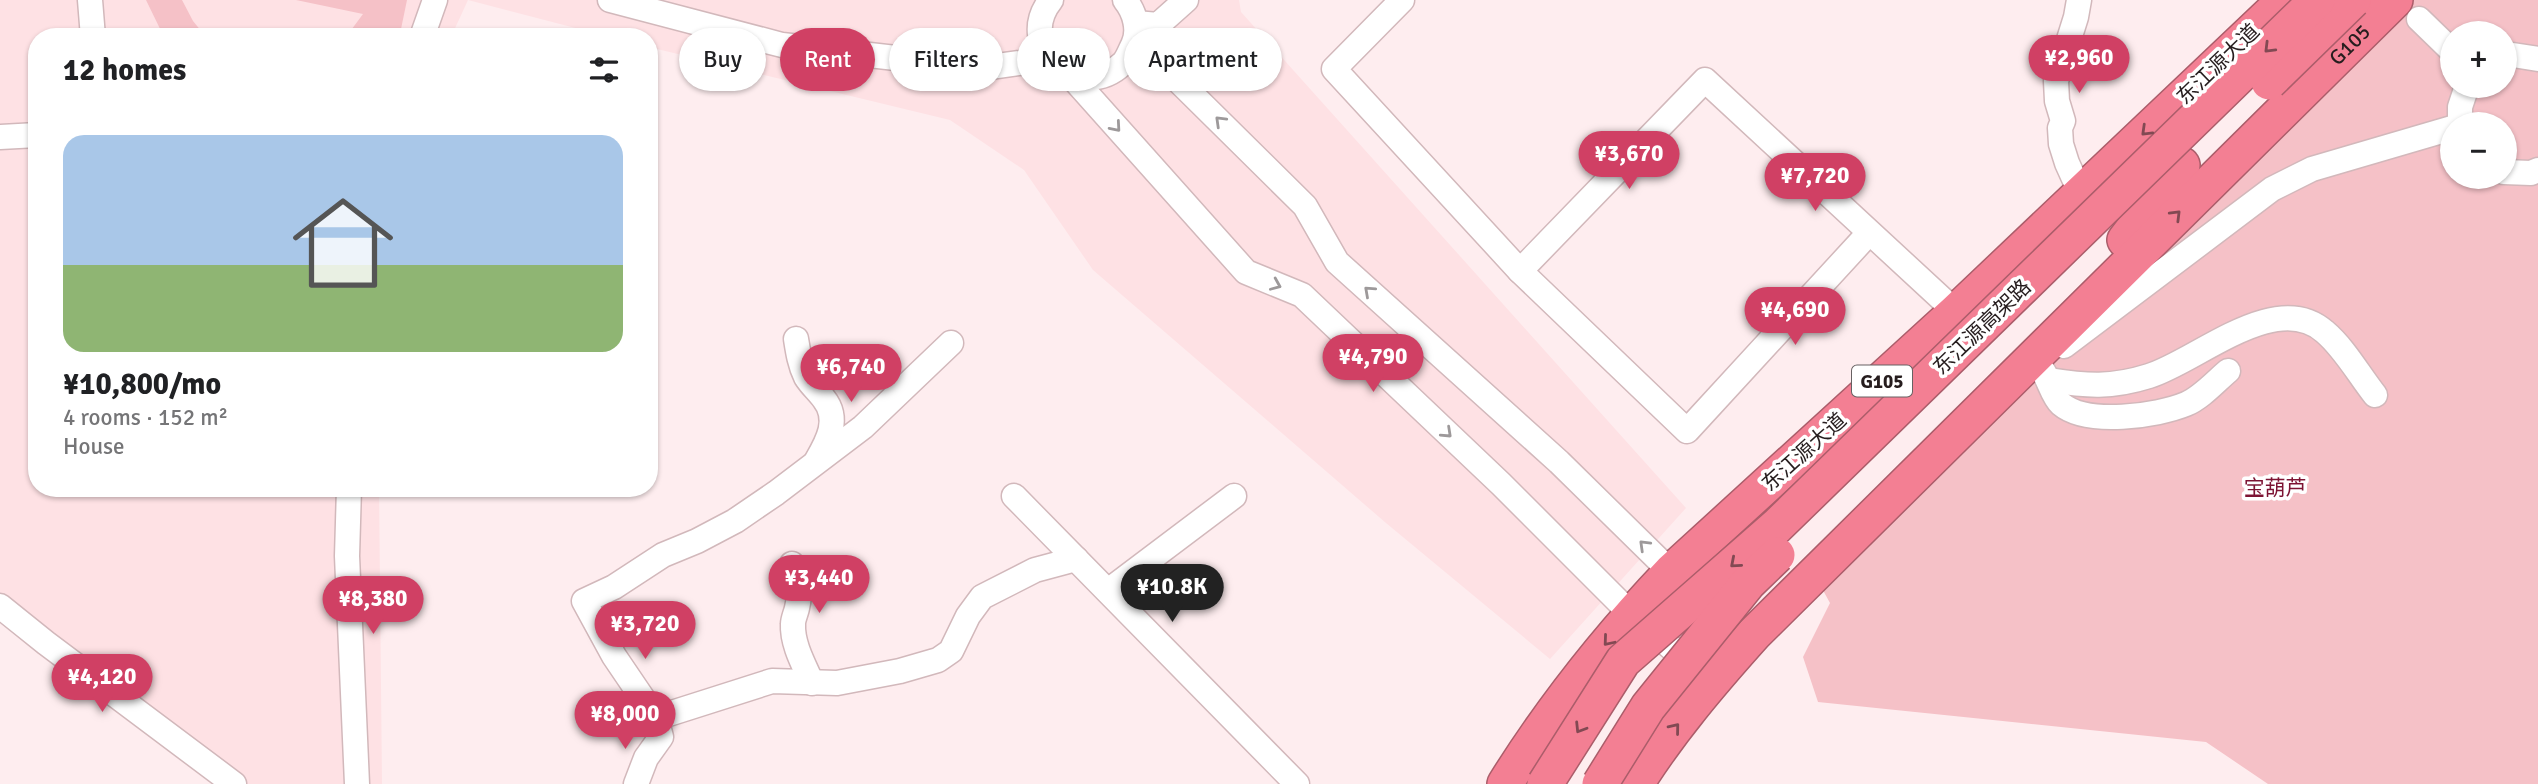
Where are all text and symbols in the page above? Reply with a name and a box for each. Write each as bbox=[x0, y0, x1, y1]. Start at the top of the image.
street label: 东江源大道 bbox=[2171, 18, 2265, 110]
street label: G105 bbox=[2324, 19, 2376, 71]
map controls bbox=[2440, 21, 2517, 189]
button: + bbox=[2440, 21, 2517, 98]
chip: Buy bbox=[679, 28, 766, 91]
chip: Rent bbox=[780, 28, 875, 91]
chip: Filters bbox=[889, 28, 1003, 91]
chip: New bbox=[1017, 28, 1110, 91]
chip: Apartment bbox=[1124, 28, 1282, 91]
pin: ¥2,960 bbox=[2022, 36, 2136, 95]
one-way arrow bbox=[2264, 40, 2277, 53]
text: ¥2,960 bbox=[2045, 43, 2113, 72]
icon: filters bbox=[585, 51, 623, 89]
text: 12 homes bbox=[63, 52, 186, 89]
button: − bbox=[2440, 112, 2517, 189]
one-way arrow bbox=[1216, 117, 1229, 130]
one-way arrow bbox=[1108, 119, 1120, 132]
one-way arrow bbox=[2142, 123, 2155, 136]
pin: ¥3,670 bbox=[1572, 132, 1686, 191]
text: ¥3,670 bbox=[1595, 139, 1663, 168]
pin: ¥7,720 bbox=[1758, 154, 1872, 213]
text: ¥7,720 bbox=[1781, 161, 1849, 190]
icon: home bbox=[280, 180, 406, 306]
one-way arrow bbox=[2168, 211, 2181, 224]
street label: 东江源高架路 bbox=[1928, 274, 2036, 380]
one-way arrow bbox=[1270, 276, 1282, 290]
one-way arrow bbox=[1364, 287, 1377, 299]
pin: ¥4,690 bbox=[1738, 288, 1852, 347]
text: ¥4,690 bbox=[1761, 295, 1829, 324]
pin: ¥4,790 bbox=[1316, 334, 1430, 394]
text: ¥4,790 bbox=[1339, 342, 1407, 371]
pin: ¥6,740 bbox=[794, 344, 908, 404]
text: ¥6,740 bbox=[817, 352, 885, 381]
text: ¥10,800/mo bbox=[63, 366, 221, 403]
road number: G105 bbox=[1852, 366, 1912, 396]
text: 4 rooms · 152 m² bbox=[63, 403, 228, 432]
street label: 东江源大道 bbox=[1756, 407, 1852, 497]
one-way arrow bbox=[1439, 424, 1452, 437]
text: House bbox=[63, 432, 125, 461]
park label: 宝葫芦 bbox=[2244, 475, 2307, 501]
one-way arrow bbox=[1639, 541, 1652, 554]
one-way arrow bbox=[1730, 555, 1743, 567]
pin: ¥3,440 bbox=[762, 556, 876, 615]
text: ¥3,440 bbox=[785, 563, 853, 592]
pin: ¥10.8K bbox=[1115, 564, 1229, 624]
text: ¥10.8K bbox=[1137, 572, 1207, 601]
pin: ¥8,380 bbox=[316, 576, 430, 636]
text: ¥8,380 bbox=[339, 584, 407, 613]
pin: ¥3,720 bbox=[588, 602, 702, 661]
text: ¥3,720 bbox=[611, 609, 679, 638]
one-way arrow bbox=[1604, 633, 1616, 646]
pin: ¥4,120 bbox=[45, 654, 159, 714]
text: ¥4,120 bbox=[68, 662, 136, 691]
pin: ¥8,000 bbox=[568, 692, 682, 751]
text: ¥8,000 bbox=[591, 699, 659, 728]
one-way arrow bbox=[1576, 720, 1589, 733]
one-way arrow bbox=[1666, 723, 1679, 736]

